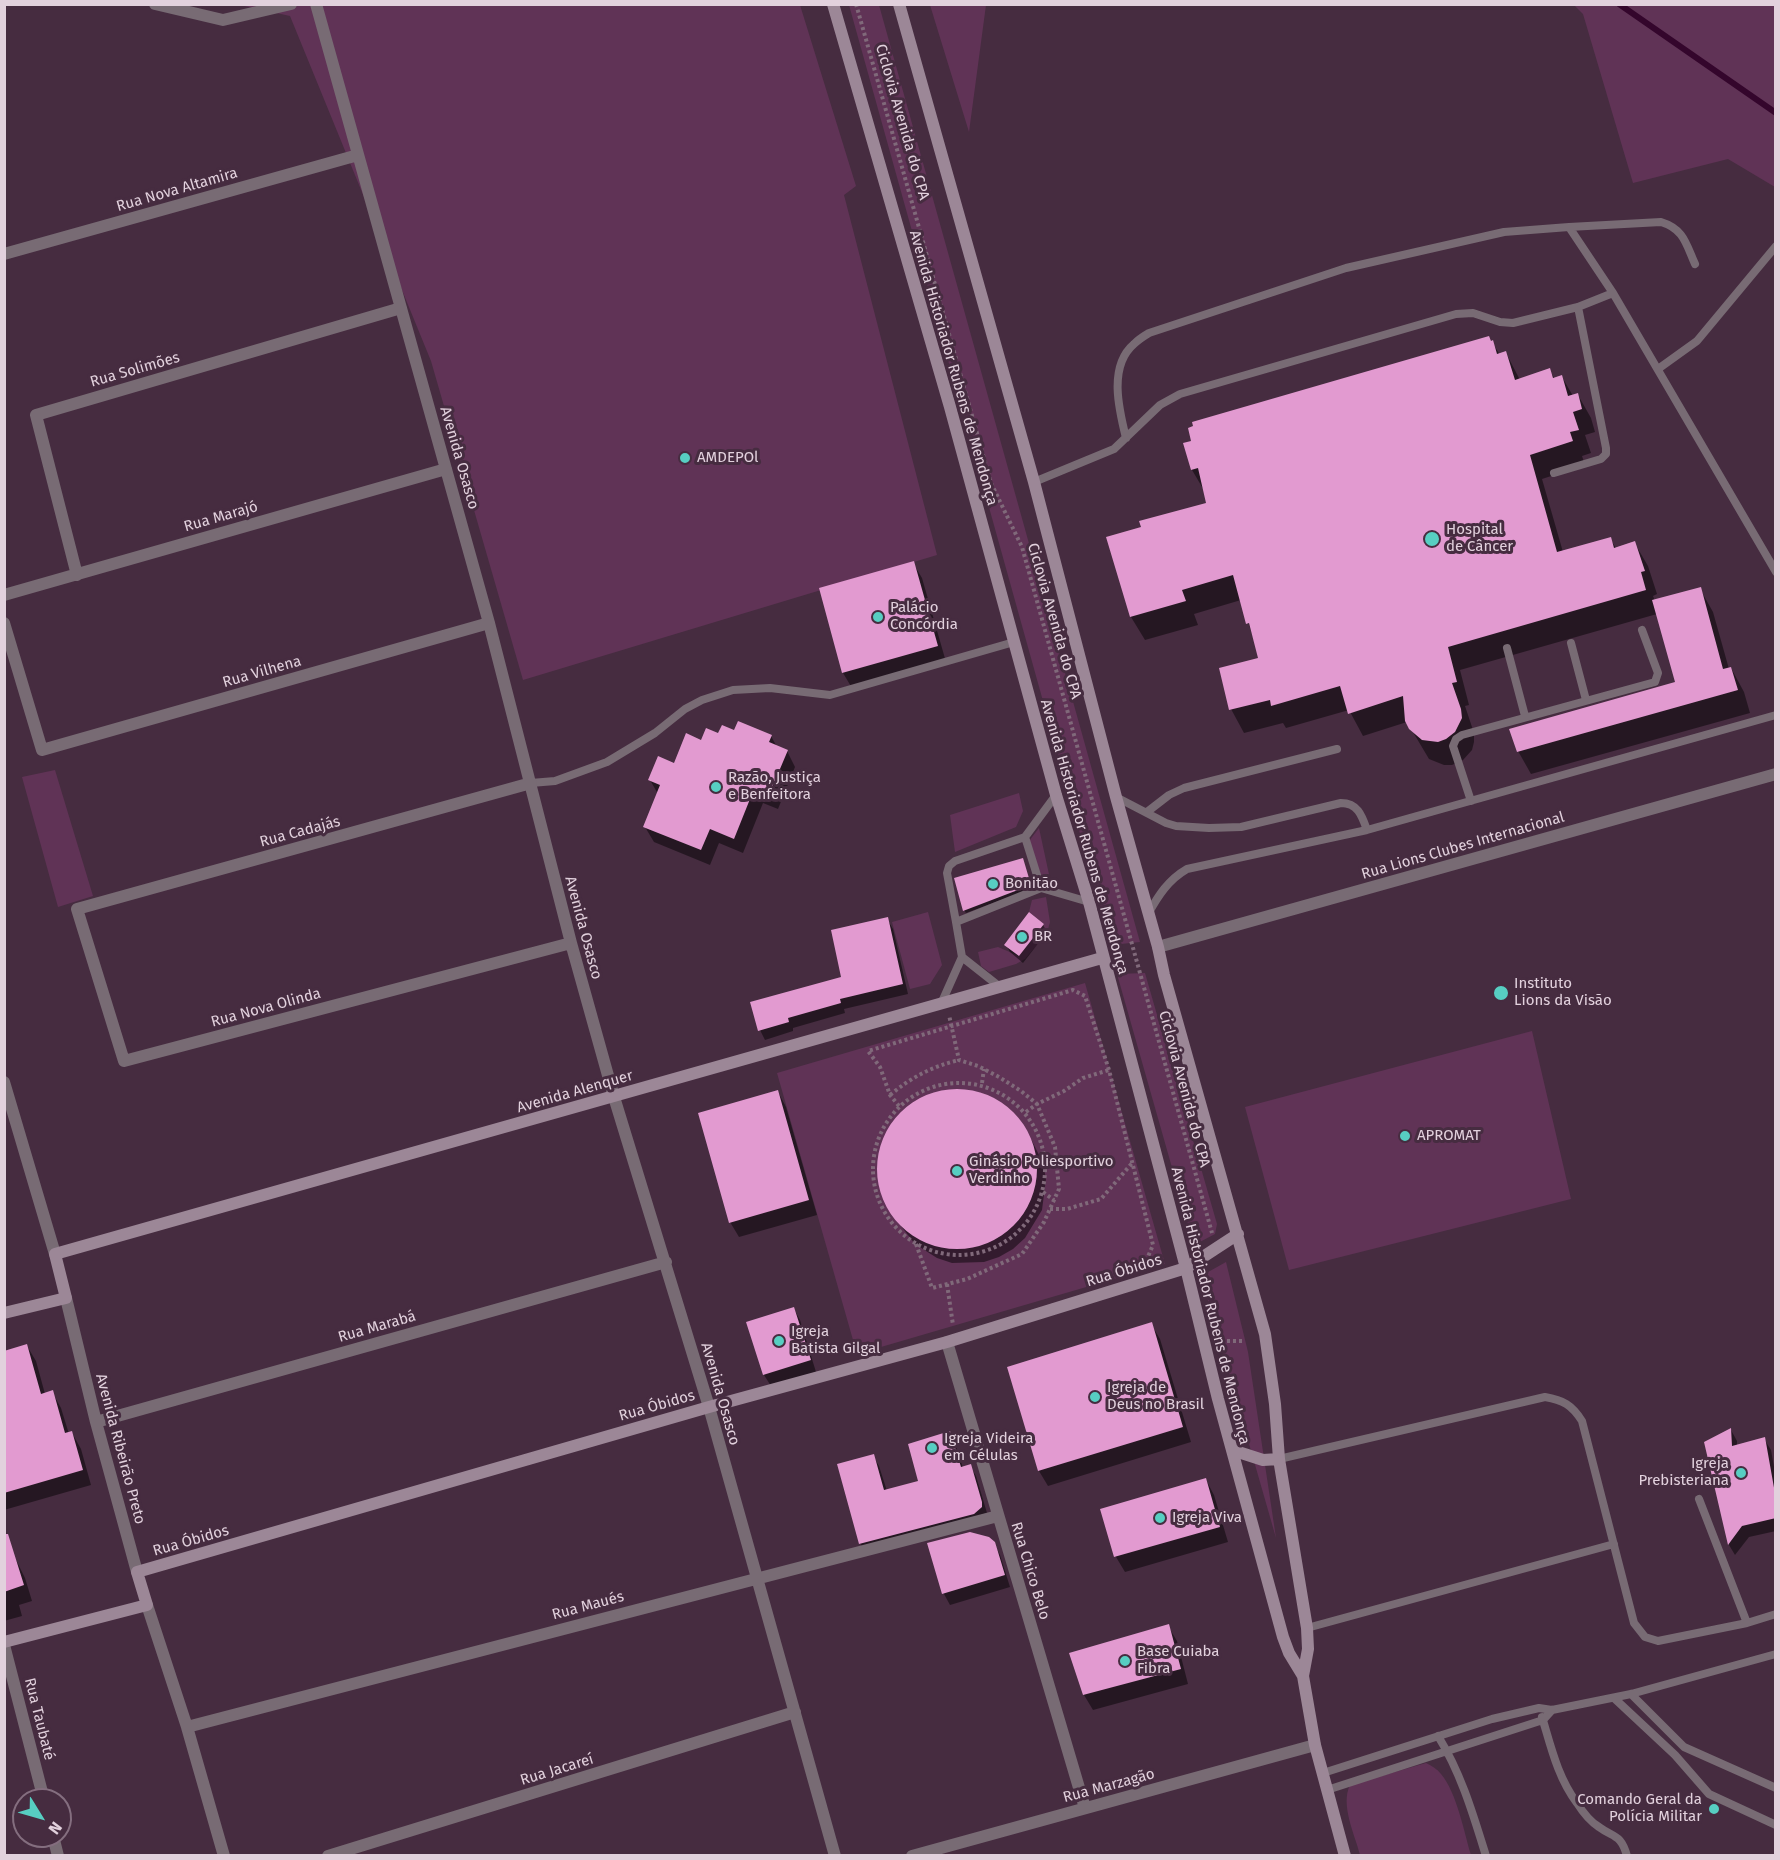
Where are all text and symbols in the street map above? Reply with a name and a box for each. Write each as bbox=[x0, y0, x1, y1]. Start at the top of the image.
street label: Ciclovia Avenida do CPA bbox=[871, 42, 933, 202]
street label: Rua Nova Altamira bbox=[114, 164, 240, 216]
street label: Avenida Historiador Rubens de Mendonça bbox=[905, 228, 1001, 508]
street label: Rua Solimões bbox=[88, 349, 182, 391]
street label: Avenida Osasco bbox=[436, 405, 482, 511]
place label: AMDEPOl bbox=[697, 449, 758, 467]
marker: AMDEPOl bbox=[678, 451, 692, 465]
street label: Rua Marajó bbox=[182, 498, 260, 536]
place label: Hospital de Câncer bbox=[1446, 521, 1513, 556]
marker: Hospital de Câncer bbox=[1423, 530, 1441, 548]
street label: Ciclovia Avenida do CPA bbox=[1023, 541, 1085, 701]
place label: Palácio Concórdia bbox=[890, 599, 958, 634]
marker: Palácio Concórdia bbox=[871, 610, 885, 624]
street label: Rua Vilhena bbox=[221, 652, 303, 692]
street label: Avenida Historiador Rubens de Mendonça bbox=[1036, 697, 1132, 977]
place label: Razão, Justiça e Benfeitora bbox=[728, 769, 821, 804]
marker: Razão, Justiça e Benfeitora bbox=[709, 780, 723, 794]
street label: Rua Lions Clubes Internacional bbox=[1359, 808, 1567, 884]
street label: Rua Cadajás bbox=[258, 813, 342, 851]
street label: Avenida Osasco bbox=[561, 874, 605, 982]
place label: Bonitão bbox=[1005, 875, 1058, 893]
marker: Bonitão bbox=[986, 877, 1000, 891]
place label: BR bbox=[1034, 928, 1052, 946]
marker: BR bbox=[1015, 930, 1029, 944]
place label: Instituto Lions da Visão bbox=[1514, 975, 1612, 1010]
marker: Instituto Lions da Visão bbox=[1492, 984, 1510, 1002]
street label: Rua Nova Olinda bbox=[209, 985, 323, 1031]
street label: Ciclovia Avenida do CPA bbox=[1154, 1009, 1214, 1169]
street label: Avenida Alenquer bbox=[515, 1067, 635, 1117]
place label: APROMAT bbox=[1417, 1127, 1481, 1145]
marker: APROMAT bbox=[1398, 1129, 1412, 1143]
place label: Ginásio Poliesportivo Verdinho bbox=[969, 1153, 1113, 1188]
marker: Ginásio Poliesportivo Verdinho bbox=[950, 1164, 964, 1178]
street label: Avenida Historiador Rubens de Mendonça bbox=[1167, 1165, 1253, 1447]
street label: Rua Óbidos bbox=[1084, 1251, 1164, 1291]
street label: Rua Marabá bbox=[336, 1307, 418, 1347]
place label: Igreja Batista Gilgal bbox=[791, 1323, 880, 1358]
marker: Igreja Batista Gilgal bbox=[772, 1334, 786, 1348]
street label: Avenida Osasco bbox=[697, 1341, 743, 1447]
street label: Avenida Ribeirão Preto bbox=[91, 1372, 149, 1526]
place label: Igreja de Deus no Brasil bbox=[1107, 1379, 1204, 1414]
street label: Rua Óbidos bbox=[617, 1387, 697, 1425]
marker: Igreja de Deus no Brasil bbox=[1088, 1390, 1102, 1404]
place label: Igreja Videira em Células bbox=[944, 1430, 1033, 1465]
marker: Igreja Videira em Células bbox=[925, 1441, 939, 1455]
place label: Igreja Prebisteriana bbox=[1638, 1455, 1729, 1490]
marker: Igreja Prebisteriana bbox=[1734, 1466, 1748, 1480]
place label: Igreja Viva bbox=[1172, 1509, 1242, 1527]
marker: Igreja Viva bbox=[1153, 1511, 1167, 1525]
street label: Rua Chico Belo bbox=[1007, 1520, 1053, 1622]
street label: Rua Óbidos bbox=[151, 1522, 231, 1560]
street label: Rua Maués bbox=[550, 1588, 626, 1624]
place label: Base Cuiaba Fibra bbox=[1137, 1643, 1219, 1678]
marker: Base Cuiaba Fibra bbox=[1118, 1654, 1132, 1668]
street label: Rua Taubaté bbox=[20, 1676, 58, 1762]
street label: Rua Jacareí bbox=[518, 1750, 596, 1790]
street label: Rua Marzagão bbox=[1061, 1765, 1157, 1807]
north arrow bbox=[12, 1788, 72, 1848]
place label: Comando Geral da Polícia Militar bbox=[1577, 1791, 1702, 1826]
marker: Comando Geral da Polícia Militar bbox=[1707, 1802, 1721, 1816]
text: N bbox=[44, 1818, 66, 1838]

